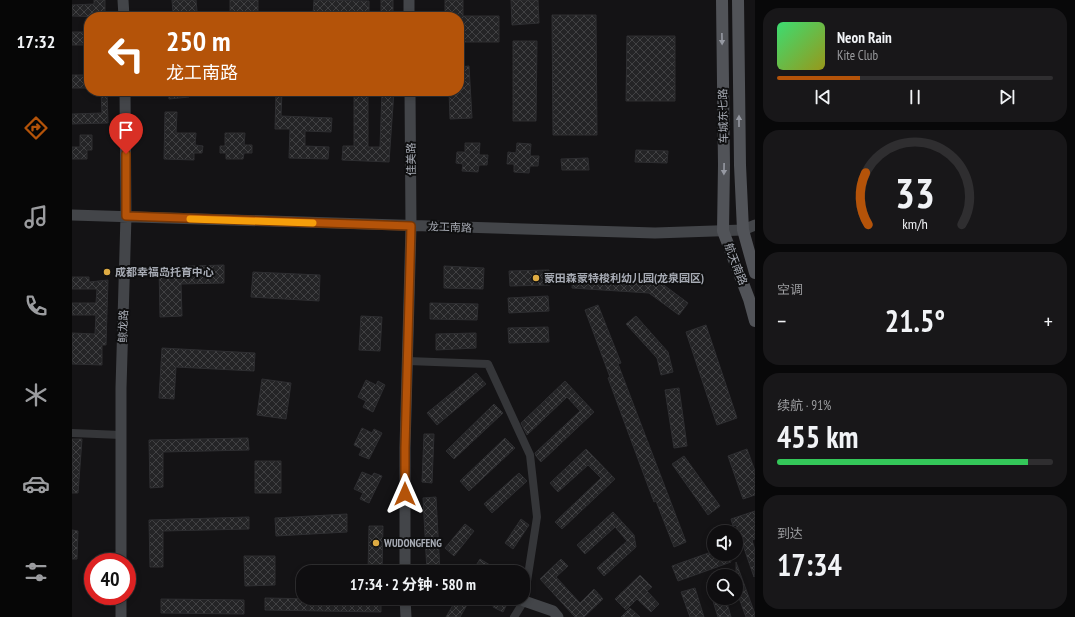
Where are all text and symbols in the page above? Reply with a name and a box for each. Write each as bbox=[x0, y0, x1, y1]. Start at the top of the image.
text: 250 m bbox=[166, 22, 230, 59]
icon: left bbox=[100, 28, 152, 80]
text: Neon Rain bbox=[837, 28, 892, 47]
text: 17:32 bbox=[17, 30, 55, 53]
one-way arrow bbox=[719, 33, 725, 46]
text: Kite Club bbox=[837, 47, 878, 64]
text: 龙工南路 bbox=[166, 61, 238, 84]
icon: previous bbox=[812, 86, 834, 108]
icon: pause bbox=[904, 86, 926, 108]
icon: next bbox=[996, 86, 1018, 108]
street label: 车城东七路 bbox=[716, 88, 730, 144]
pin bbox=[109, 113, 143, 154]
icon: directions bbox=[22, 114, 50, 142]
one-way arrow bbox=[736, 114, 742, 127]
icon: arrive bbox=[115, 119, 137, 141]
street label: 佳美路 bbox=[404, 142, 418, 176]
one-way arrow bbox=[721, 163, 727, 176]
text: 33 bbox=[895, 165, 935, 218]
icon: music bbox=[22, 203, 50, 231]
text: km/h bbox=[902, 213, 928, 232]
street label: 龙工南路 bbox=[428, 219, 472, 235]
street label: 航天南路 bbox=[722, 241, 750, 287]
place label: 成都幸福岛托育中心 bbox=[115, 265, 214, 279]
marker: 成都幸福岛托育中心 bbox=[102, 267, 112, 277]
place label: 蒙田森蒙特梭利幼儿园(龙泉园区) bbox=[544, 271, 704, 285]
marker: 蒙田森蒙特梭利幼儿园(龙泉园区) bbox=[531, 273, 541, 283]
text: 空调 bbox=[777, 281, 803, 298]
icon: phone bbox=[22, 292, 50, 320]
text: 21.5° bbox=[885, 301, 945, 340]
text: − bbox=[777, 307, 786, 335]
text: + bbox=[1044, 307, 1053, 335]
street label: 鲸龙路 bbox=[115, 309, 131, 343]
icon: climate bbox=[22, 381, 50, 409]
text: 续航 · 91% bbox=[777, 397, 831, 414]
text: 455 km bbox=[777, 417, 858, 456]
icon: car bbox=[22, 470, 50, 498]
position arrow bbox=[384, 473, 426, 515]
map controls bbox=[707, 525, 743, 605]
button: sound bbox=[707, 525, 743, 561]
text: 到达 bbox=[777, 525, 803, 542]
place label: WUDONGFENG bbox=[383, 536, 442, 550]
marker: WUDONGFENG bbox=[371, 538, 381, 548]
text: 17:34 bbox=[777, 545, 842, 584]
speed limit sign: 40 bbox=[84, 553, 136, 605]
icon: filters bbox=[22, 558, 50, 586]
button: search bbox=[707, 569, 743, 605]
text: 17:34 · 2 分钟 · 580 m bbox=[350, 575, 476, 594]

